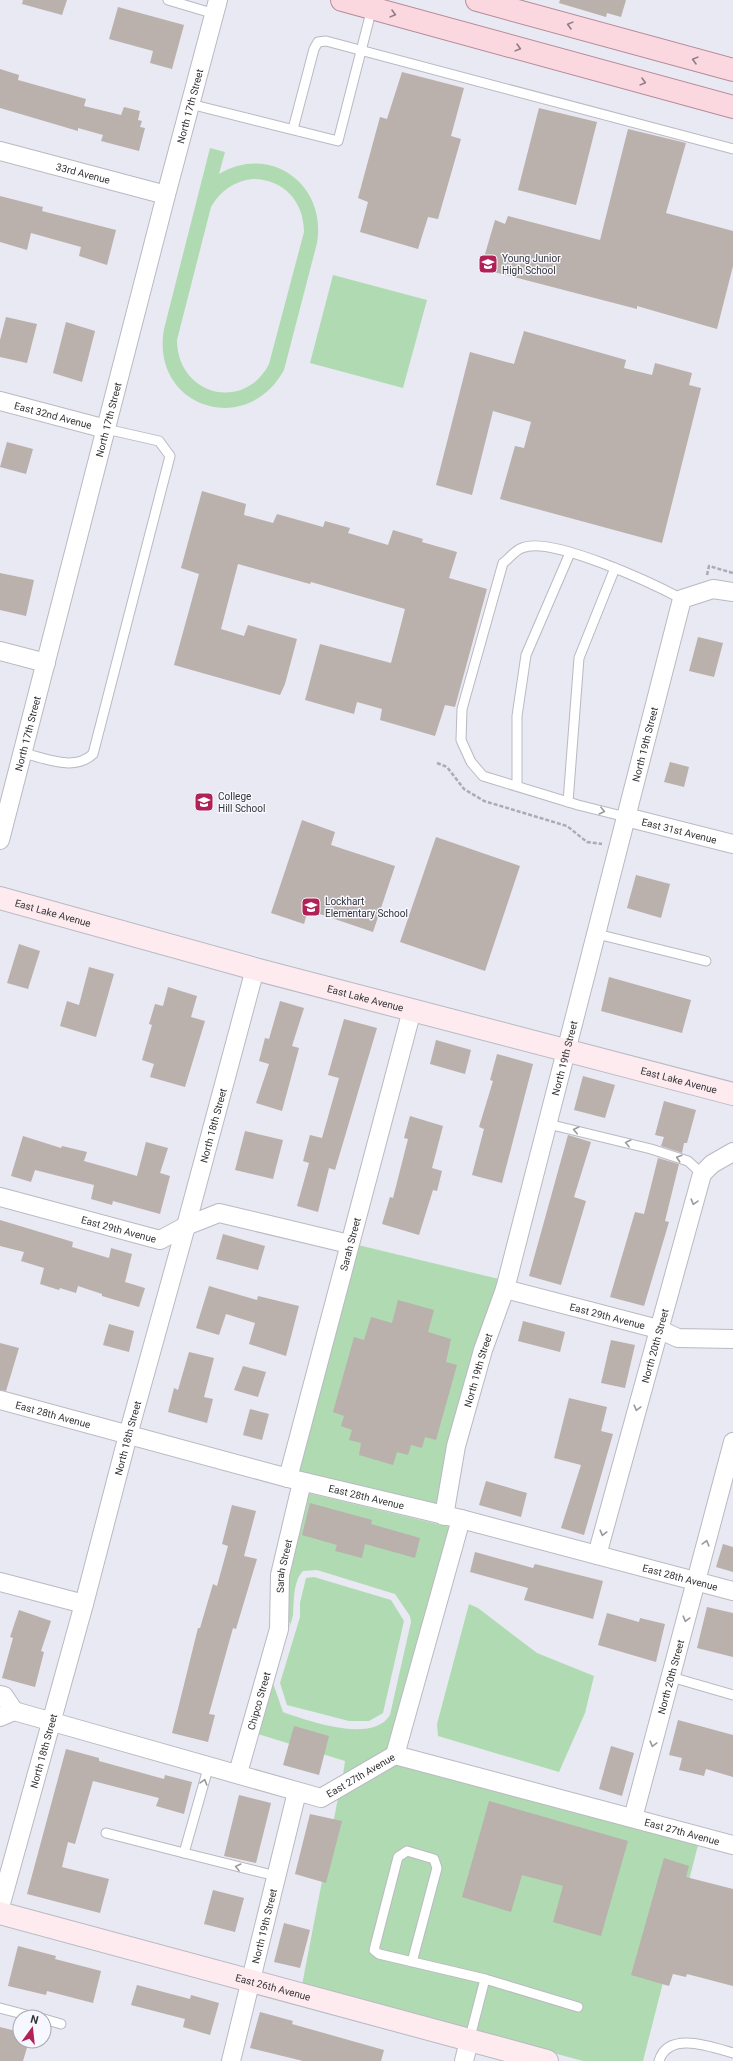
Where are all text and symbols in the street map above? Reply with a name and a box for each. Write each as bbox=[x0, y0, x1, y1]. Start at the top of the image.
one-way arrow bbox=[389, 9, 396, 18]
one-way arrow bbox=[567, 21, 574, 30]
one-way arrow bbox=[514, 43, 521, 52]
one-way arrow bbox=[692, 56, 699, 64]
street label: North 17th Street bbox=[175, 68, 205, 145]
one-way arrow bbox=[640, 78, 647, 86]
street label: 33rd Avenue bbox=[55, 161, 111, 185]
school or university icon: Young Junior High School bbox=[477, 253, 499, 275]
place label: Young Junior High School bbox=[502, 253, 561, 276]
street label: North 17th Street bbox=[93, 381, 123, 458]
street label: East 32nd Avenue bbox=[13, 400, 93, 431]
street label: North 17th Street bbox=[13, 695, 42, 772]
street label: North 19th Street bbox=[630, 706, 660, 783]
school or university icon: College Hill School bbox=[193, 791, 215, 813]
place label: College Hill School bbox=[218, 791, 265, 814]
one-way arrow bbox=[598, 806, 605, 815]
street label: East 31st Avenue bbox=[641, 816, 718, 845]
school or university icon: Lockhart Elementary School bbox=[300, 896, 322, 918]
place label: Lockhart Elementary School bbox=[325, 896, 408, 919]
street label: East Lake Avenue bbox=[14, 897, 92, 929]
street label: East Lake Avenue bbox=[326, 983, 405, 1013]
street label: North 19th Street bbox=[549, 1020, 579, 1097]
street label: East Lake Avenue bbox=[640, 1065, 718, 1095]
street label: North 18th Street bbox=[198, 1087, 228, 1164]
one-way arrow bbox=[573, 1127, 579, 1135]
one-way arrow bbox=[624, 1139, 631, 1148]
one-way arrow bbox=[676, 1154, 683, 1163]
one-way arrow bbox=[691, 1198, 699, 1205]
street label: East 29th Avenue bbox=[80, 1214, 158, 1244]
street label: Sarah Street bbox=[338, 1216, 362, 1272]
street label: East 29th Avenue bbox=[569, 1301, 646, 1331]
street label: North 20th Street bbox=[639, 1307, 670, 1384]
street label: North 19th Street bbox=[462, 1332, 494, 1408]
street label: East 28th Avenue bbox=[14, 1399, 92, 1430]
street label: North 18th Street bbox=[112, 1400, 143, 1476]
one-way arrow bbox=[633, 1404, 642, 1411]
street label: East 28th Avenue bbox=[328, 1482, 405, 1511]
one-way arrow bbox=[600, 1530, 608, 1537]
street label: Sarah Street bbox=[274, 1538, 294, 1593]
one-way arrow bbox=[702, 1540, 710, 1546]
street label: East 28th Avenue bbox=[641, 1562, 719, 1592]
one-way arrow bbox=[683, 1615, 691, 1622]
street label: North 20th Street bbox=[655, 1638, 686, 1715]
street label: Chipco Street bbox=[245, 1671, 272, 1731]
street label: North 18th Street bbox=[28, 1712, 59, 1789]
one-way arrow bbox=[649, 1740, 658, 1747]
street label: East 27th Avenue bbox=[324, 1751, 397, 1799]
one-way arrow bbox=[199, 1779, 208, 1786]
street label: East 27th Avenue bbox=[643, 1816, 721, 1847]
one-way arrow bbox=[235, 1863, 242, 1872]
street label: North 19th Street bbox=[250, 1887, 279, 1965]
street label: East 26th Avenue bbox=[234, 1972, 312, 2002]
north arrow bbox=[12, 2009, 52, 2049]
text: N bbox=[29, 2013, 40, 2027]

